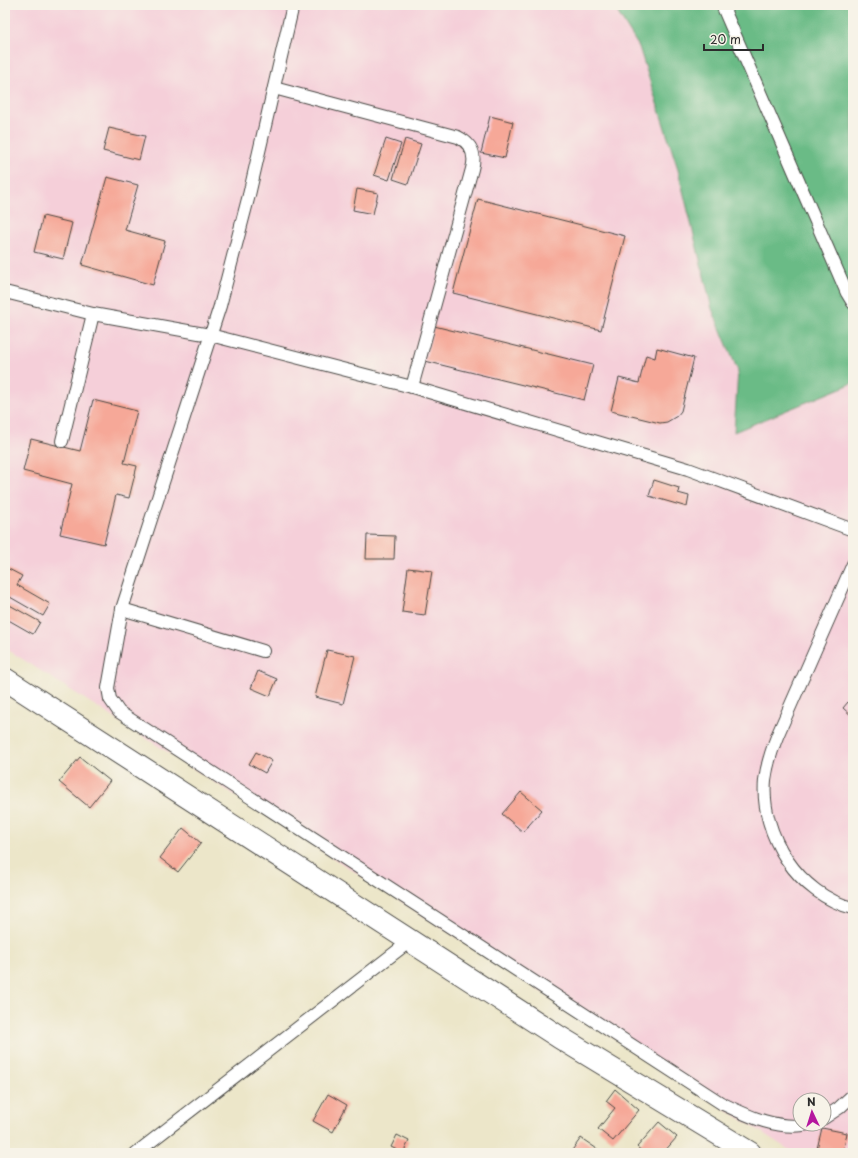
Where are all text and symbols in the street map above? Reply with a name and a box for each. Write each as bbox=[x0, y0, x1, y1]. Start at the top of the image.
scale bar bbox=[704, 26, 763, 52]
text: 20 m bbox=[710, 30, 741, 48]
north arrow bbox=[792, 1092, 832, 1132]
text: N bbox=[806, 1093, 816, 1110]

